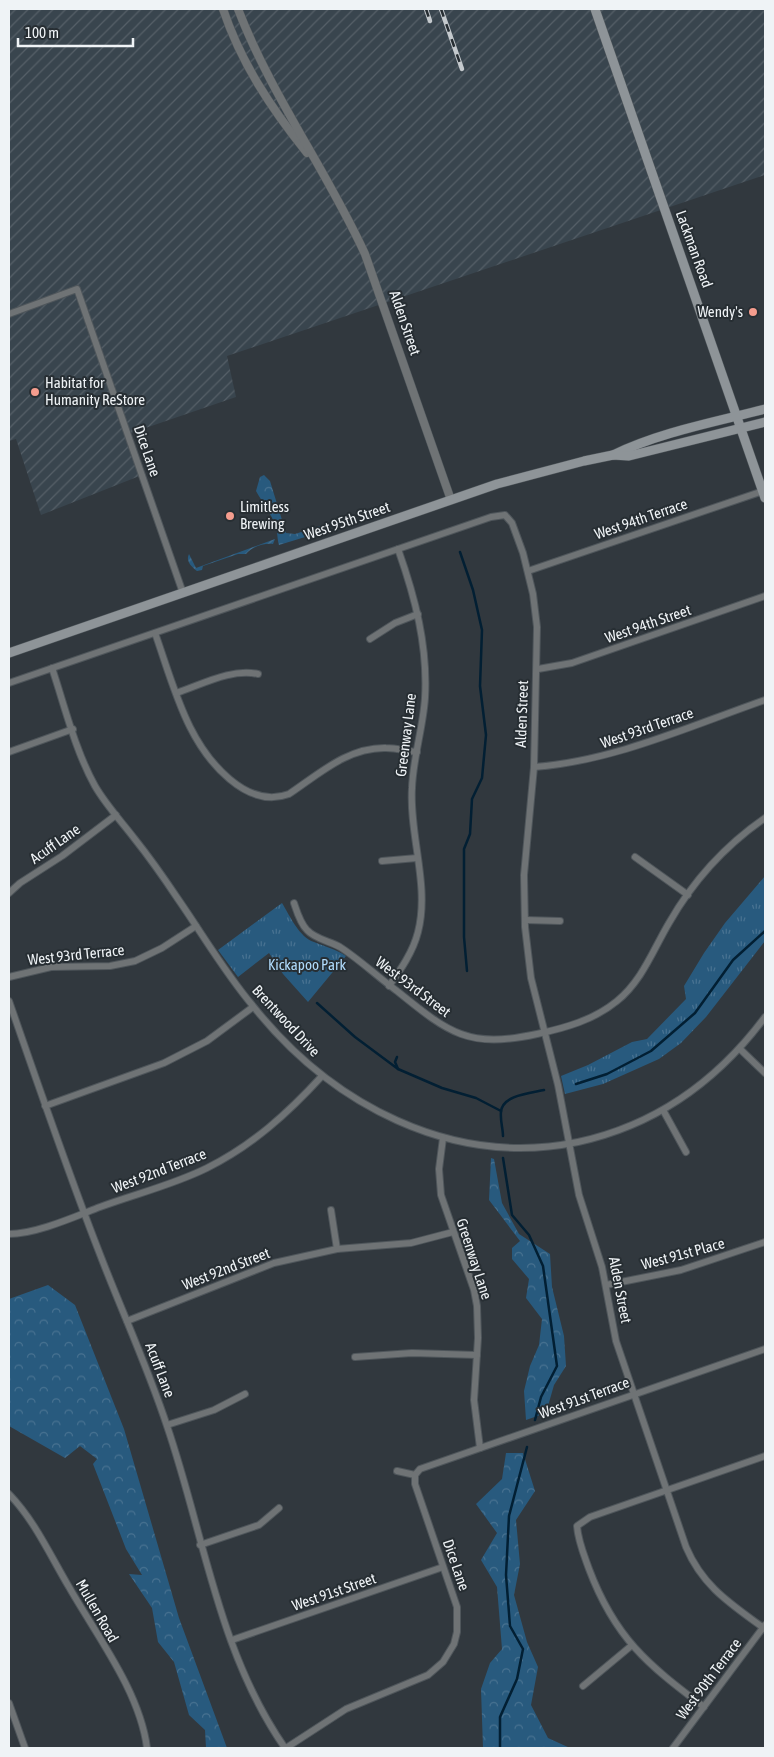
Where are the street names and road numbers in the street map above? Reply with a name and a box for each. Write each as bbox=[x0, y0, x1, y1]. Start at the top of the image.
street label: Lackman Road bbox=[673, 208, 716, 290]
street label: Alden Street bbox=[386, 288, 424, 357]
street label: Dice Lane bbox=[131, 423, 164, 479]
street label: West 94th Terrace bbox=[592, 495, 690, 542]
street label: West 95th Street bbox=[302, 498, 392, 543]
street label: West 94th Street bbox=[603, 601, 693, 646]
street label: Alden Street bbox=[512, 680, 531, 748]
street label: Greenway Lane bbox=[392, 692, 419, 778]
street label: West 93rd Terrace bbox=[598, 704, 696, 751]
street label: Acuff Lane bbox=[26, 820, 83, 867]
street label: West 93rd Terrace bbox=[27, 941, 125, 968]
street label: West 93rd Street bbox=[372, 953, 454, 1020]
street label: Brentwood Drive bbox=[249, 982, 324, 1060]
street label: West 92nd Terrace bbox=[109, 1145, 209, 1196]
street label: Greenway Lane bbox=[453, 1216, 496, 1302]
street label: West 91st Place bbox=[639, 1234, 726, 1273]
street label: West 92nd Street bbox=[180, 1244, 272, 1293]
street label: Alden Street bbox=[606, 1255, 635, 1325]
street label: Acuff Lane bbox=[142, 1340, 179, 1400]
street label: West 91st Terrace bbox=[536, 1373, 632, 1422]
street label: Dice Lane bbox=[440, 1537, 473, 1593]
street label: West 91st Street bbox=[290, 1569, 378, 1614]
street label: Mullen Road bbox=[73, 1576, 122, 1645]
street label: West 90th Terrace bbox=[673, 1635, 745, 1723]

